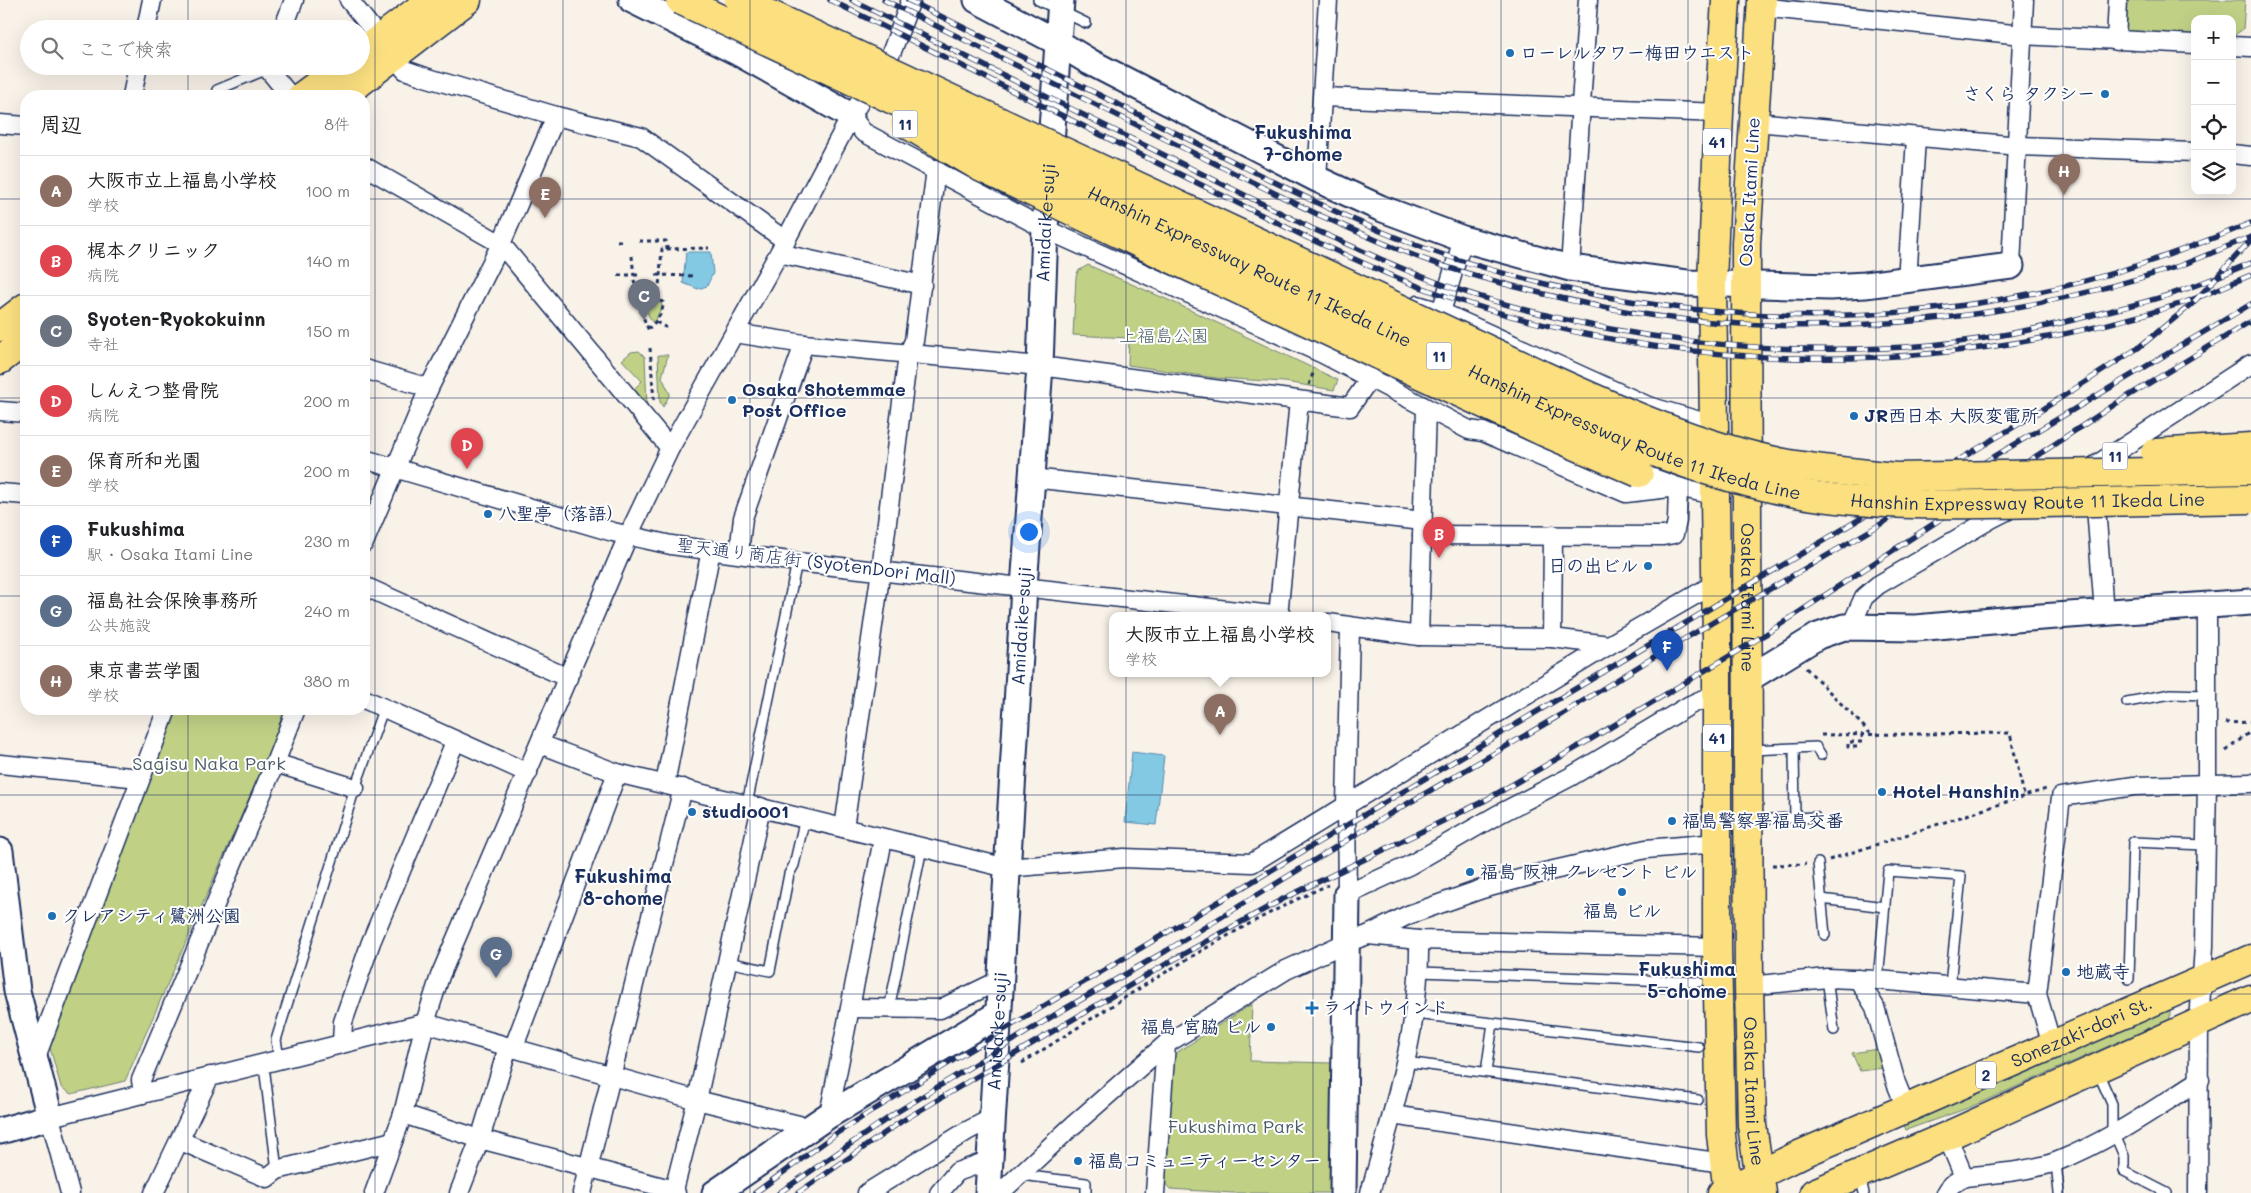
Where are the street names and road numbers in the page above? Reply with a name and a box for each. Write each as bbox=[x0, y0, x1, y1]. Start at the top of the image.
road number: 11 bbox=[892, 110, 918, 138]
street label: Osaka Itami Line bbox=[1733, 117, 1765, 267]
road number: 41 bbox=[1703, 128, 1731, 156]
street label: Amidaike-suji bbox=[1030, 162, 1061, 283]
street label: Hanshin Expressway Route 11 Ikeda Line bbox=[1084, 180, 1416, 352]
road number: 11 bbox=[1426, 342, 1452, 370]
street label: Hanshin Expressway Route 11 Ikeda Line bbox=[1465, 358, 1803, 505]
road number: 11 bbox=[2102, 442, 2128, 470]
street label: Hanshin Expressway Route 11 Ikeda Line bbox=[1849, 487, 2205, 515]
street label: Osaka Itami Line bbox=[1736, 523, 1761, 672]
street label: 聖天通り商店街 (SyotenDori Mall) bbox=[675, 532, 957, 590]
street label: Amidaike-suji bbox=[1005, 566, 1036, 686]
road number: 41 bbox=[1703, 724, 1731, 751]
street label: Amidaike-suji bbox=[981, 971, 1012, 1091]
street label: Sonezaki-dori St. bbox=[2007, 990, 2156, 1073]
street label: Osaka Itami Line bbox=[1739, 1016, 1771, 1167]
road number: 2 bbox=[1976, 1062, 1996, 1088]

